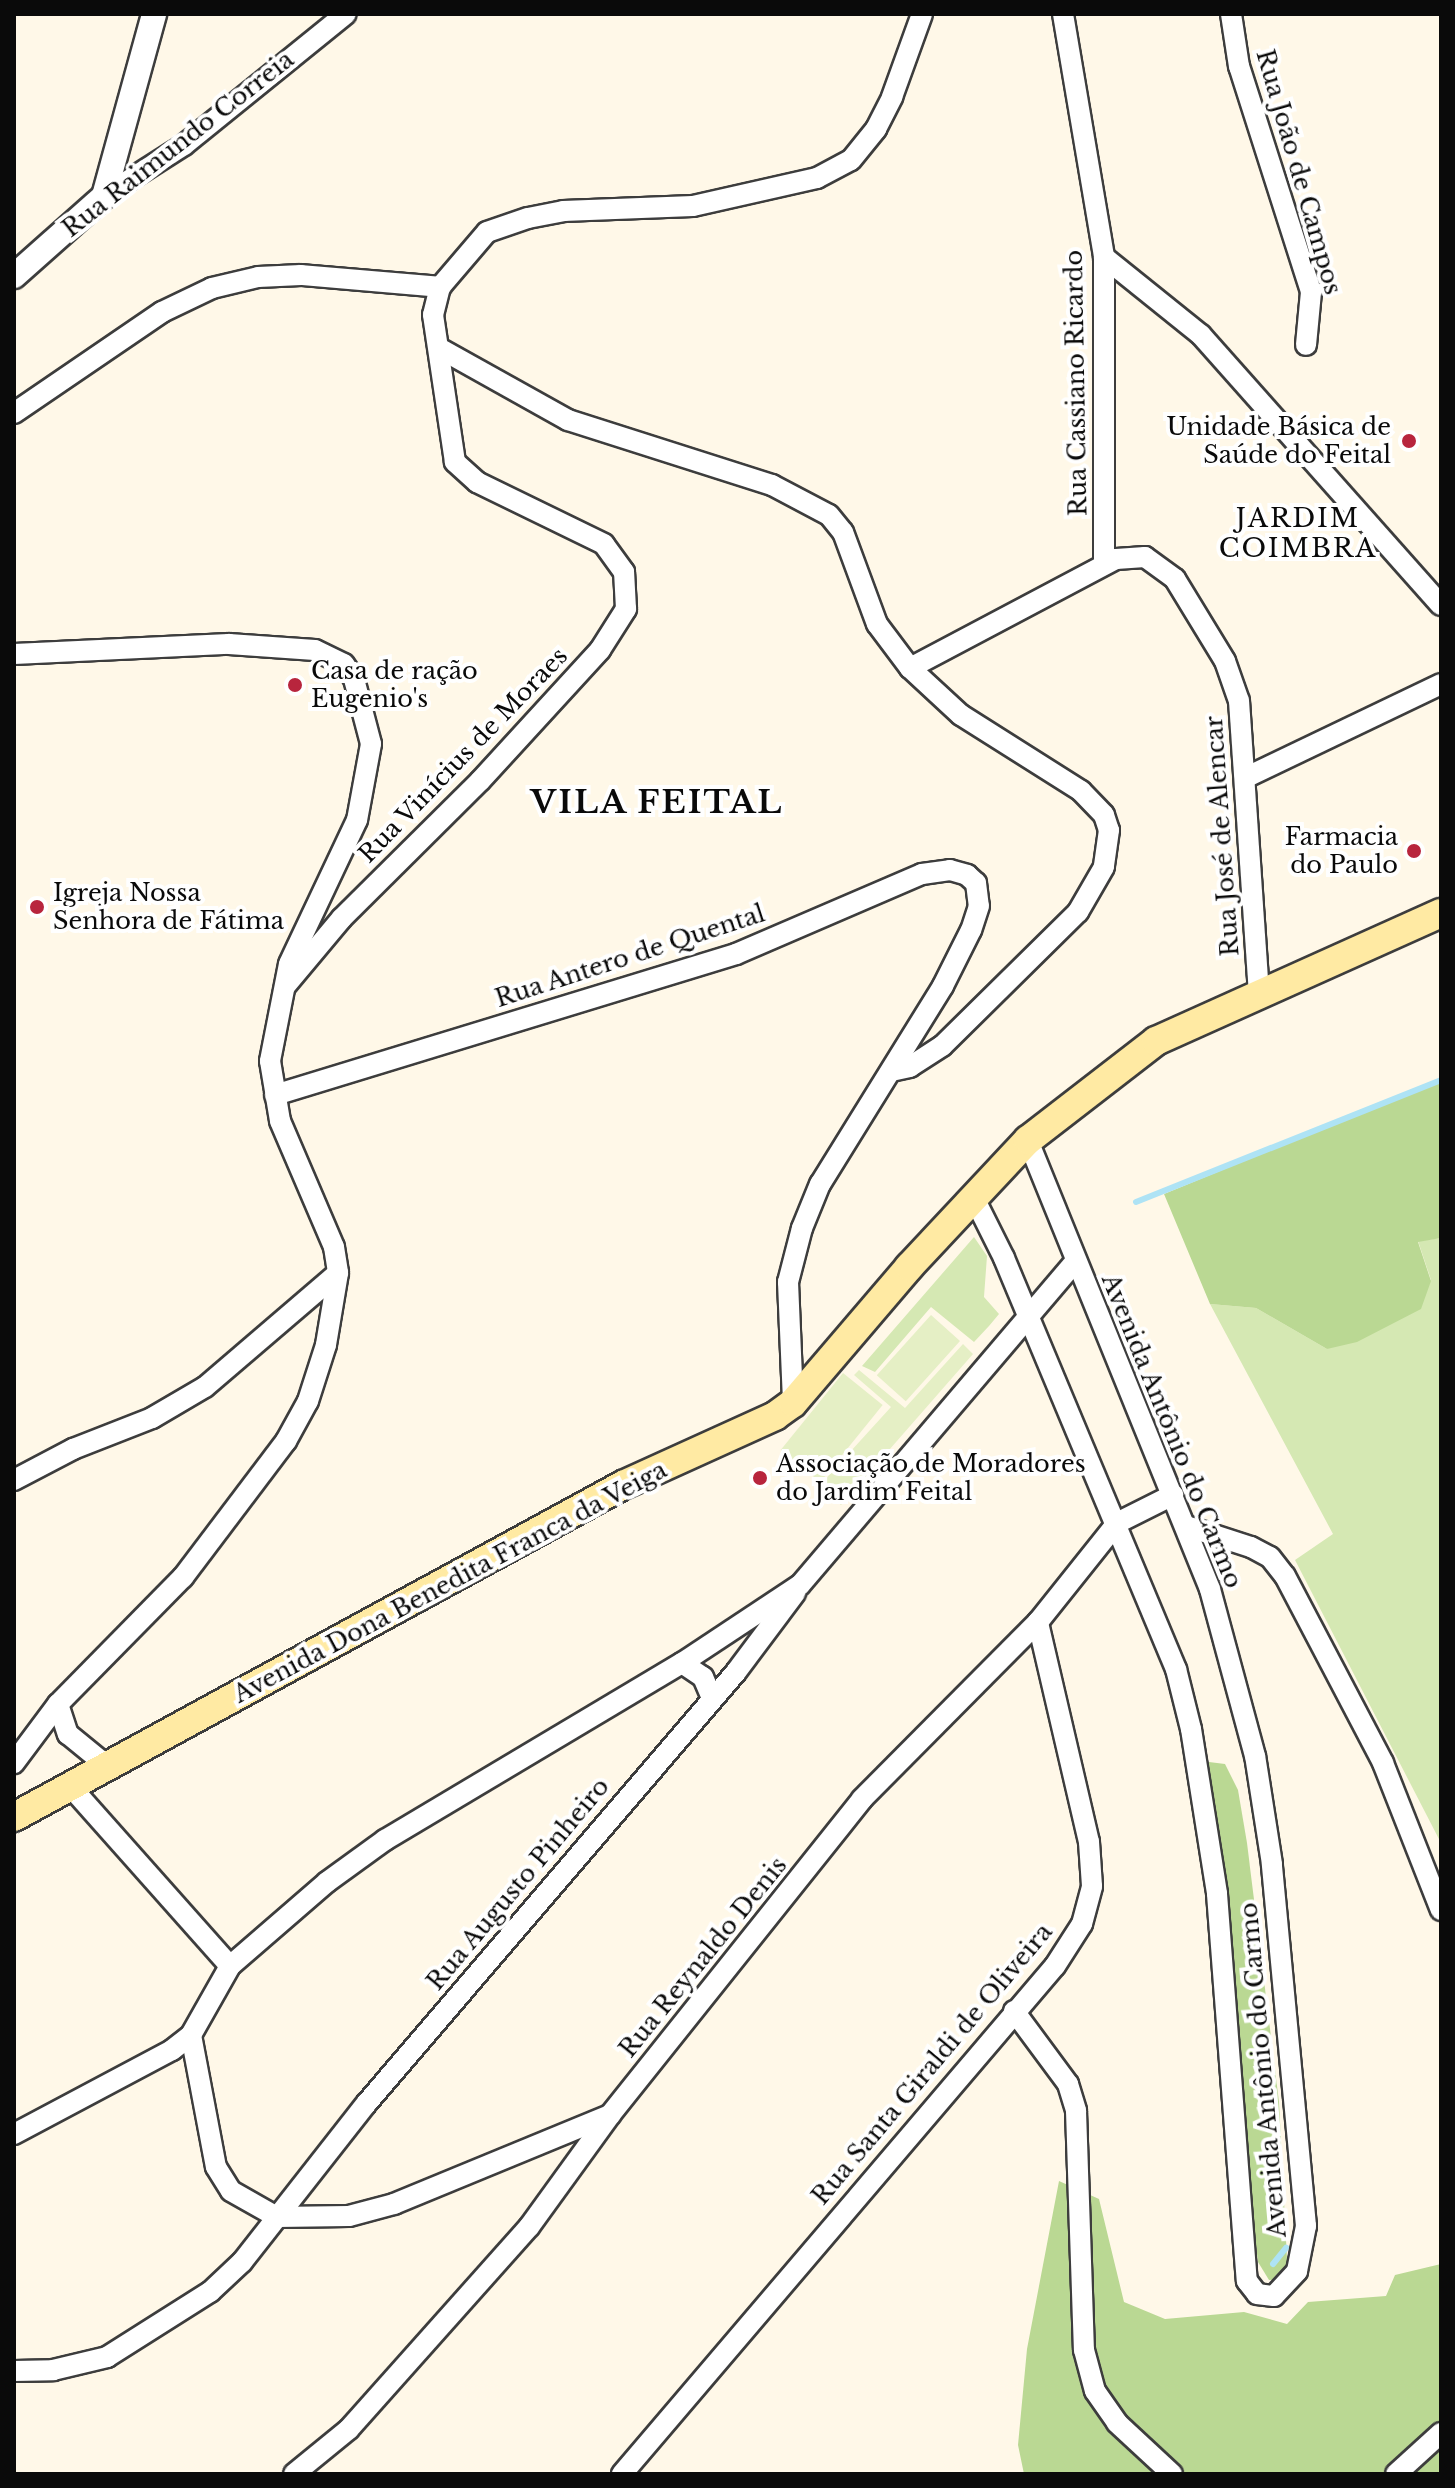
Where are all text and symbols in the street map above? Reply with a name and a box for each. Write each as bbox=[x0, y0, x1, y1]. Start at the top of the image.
street label: Rua Raimundo Correia bbox=[57, 45, 299, 243]
street label: Rua João de Campos bbox=[1250, 46, 1348, 298]
street label: Rua Cassiano Ricardo bbox=[1059, 250, 1093, 516]
place label: Unidade Básica de Saúde do Feital bbox=[1166, 413, 1391, 469]
marker: Unidade Básica de Saúde do Feital bbox=[1398, 430, 1420, 452]
district label: JARDIM COIMBRA bbox=[1219, 503, 1377, 564]
street label: Rua Vinícius de Moraes bbox=[352, 641, 574, 869]
place label: Casa de ração Eugenio's bbox=[311, 657, 478, 713]
marker: Casa de ração Eugenio's bbox=[286, 676, 304, 694]
street label: Rua José de Alencar bbox=[1199, 714, 1245, 958]
district label: VILA FEITAL bbox=[530, 783, 784, 821]
place label: Farmacia do Paulo bbox=[1285, 823, 1398, 879]
marker: Farmacia do Paulo bbox=[1405, 842, 1423, 860]
place label: Igreja Nossa Senhora de Fátima bbox=[53, 879, 284, 935]
marker: Igreja Nossa Senhora de Fátima bbox=[28, 898, 46, 916]
street label: Rua Antero de Quental bbox=[491, 899, 769, 1013]
street label: Avenida Antônio do Carmo bbox=[1095, 1269, 1249, 1593]
place label: Associação de Moradores do Jardim Feital bbox=[776, 1450, 1086, 1506]
street label: Avenida Dona Benedita Franca da Veiga bbox=[227, 1455, 673, 1709]
marker: Associação de Moradores do Jardim Feital bbox=[751, 1469, 769, 1487]
street label: Rua Augusto Pinheiro bbox=[421, 1772, 615, 1996]
street label: Rua Reynaldo Denis bbox=[613, 1851, 793, 2063]
street label: Avenida Antônio do Carmo bbox=[1234, 1901, 1292, 2239]
street label: Rua Santa Giraldi de Oliveira bbox=[806, 1917, 1058, 2211]

